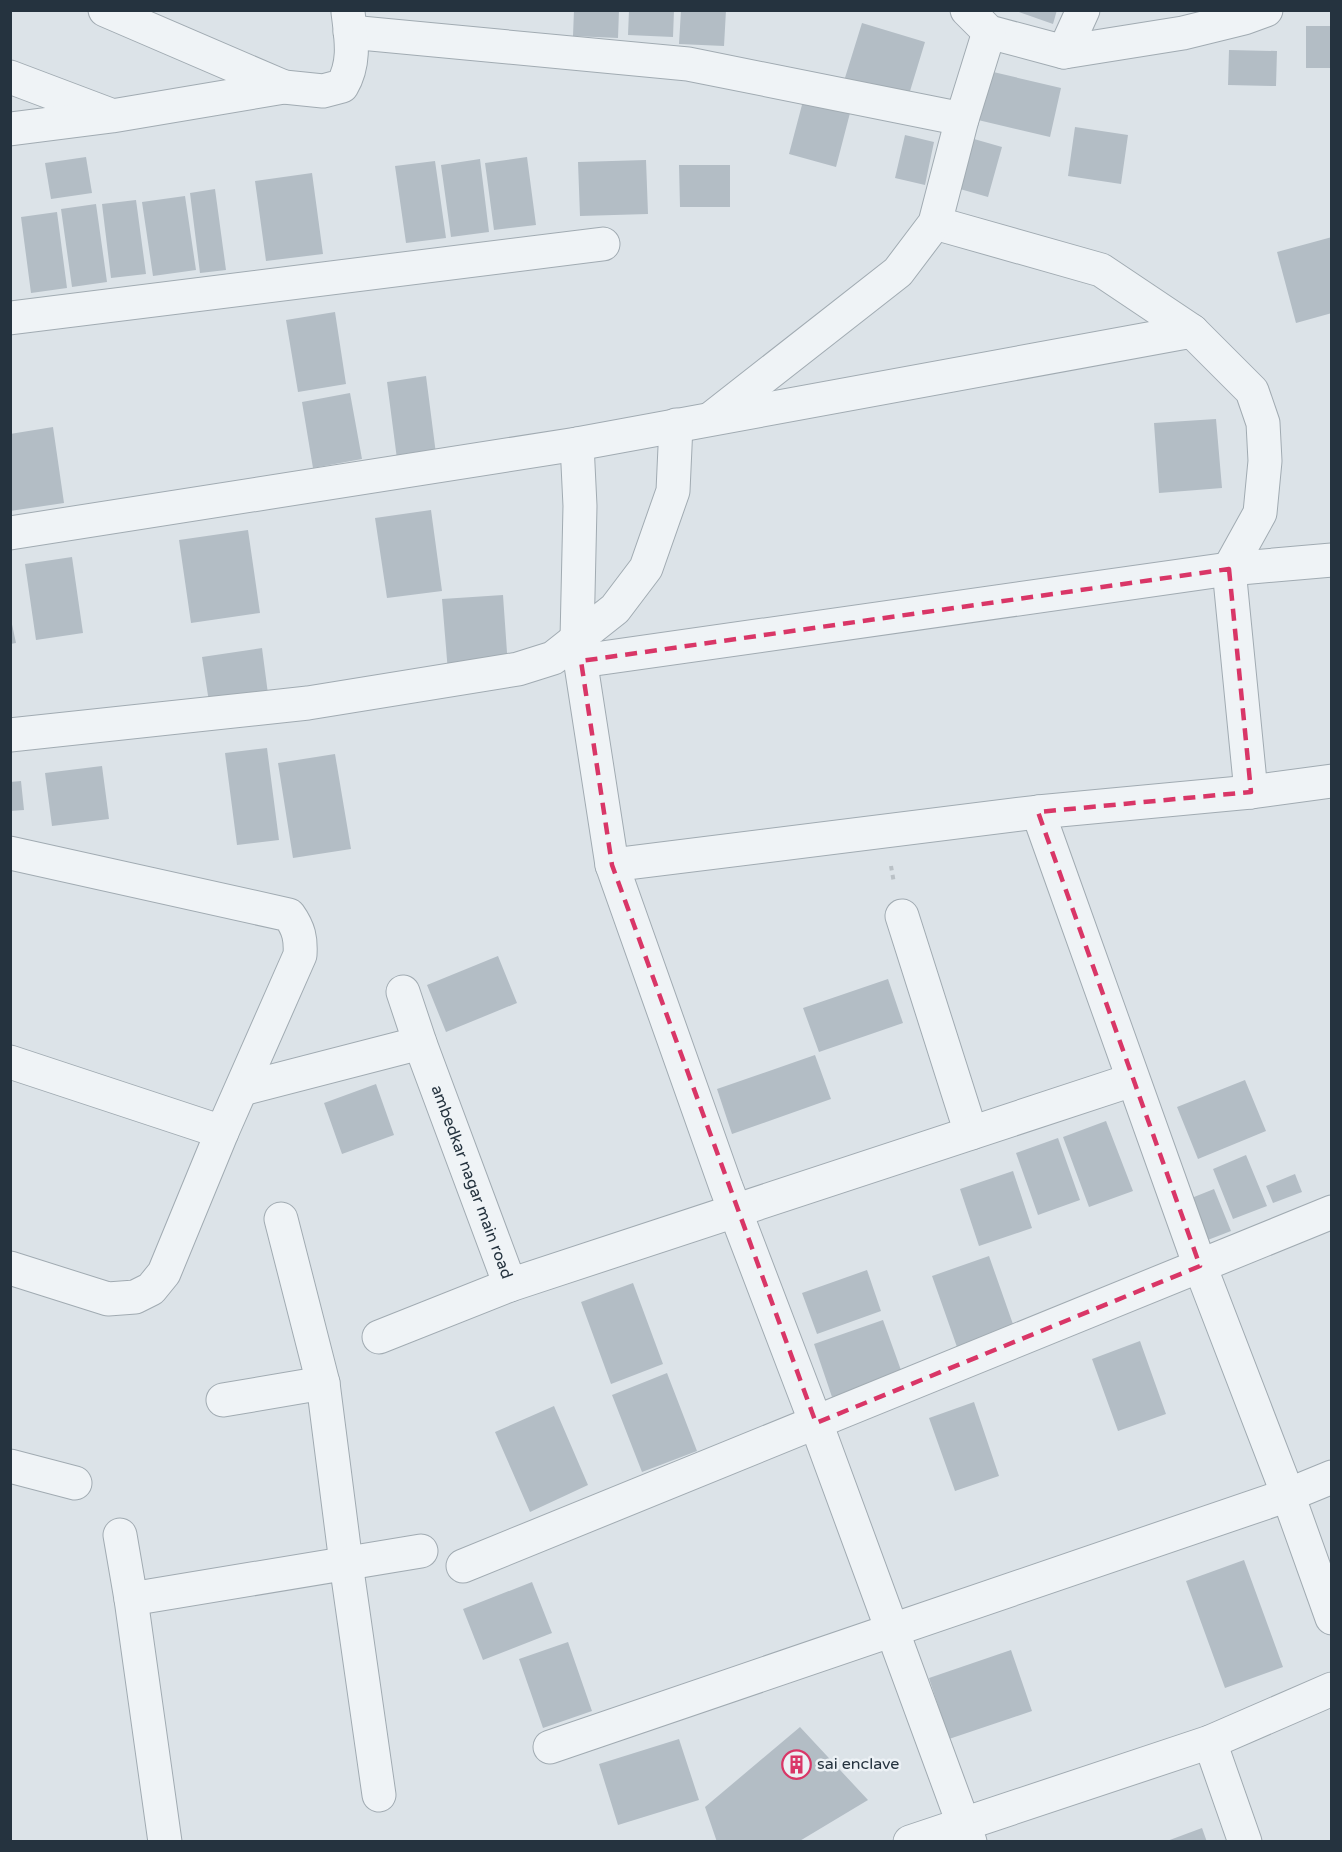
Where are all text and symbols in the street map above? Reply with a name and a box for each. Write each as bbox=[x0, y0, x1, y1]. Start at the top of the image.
street label: ambedkar nagar main road bbox=[427, 1082, 517, 1282]
building icon: sai enclave bbox=[780, 1748, 812, 1780]
place label: sai enclave bbox=[817, 1754, 899, 1774]

